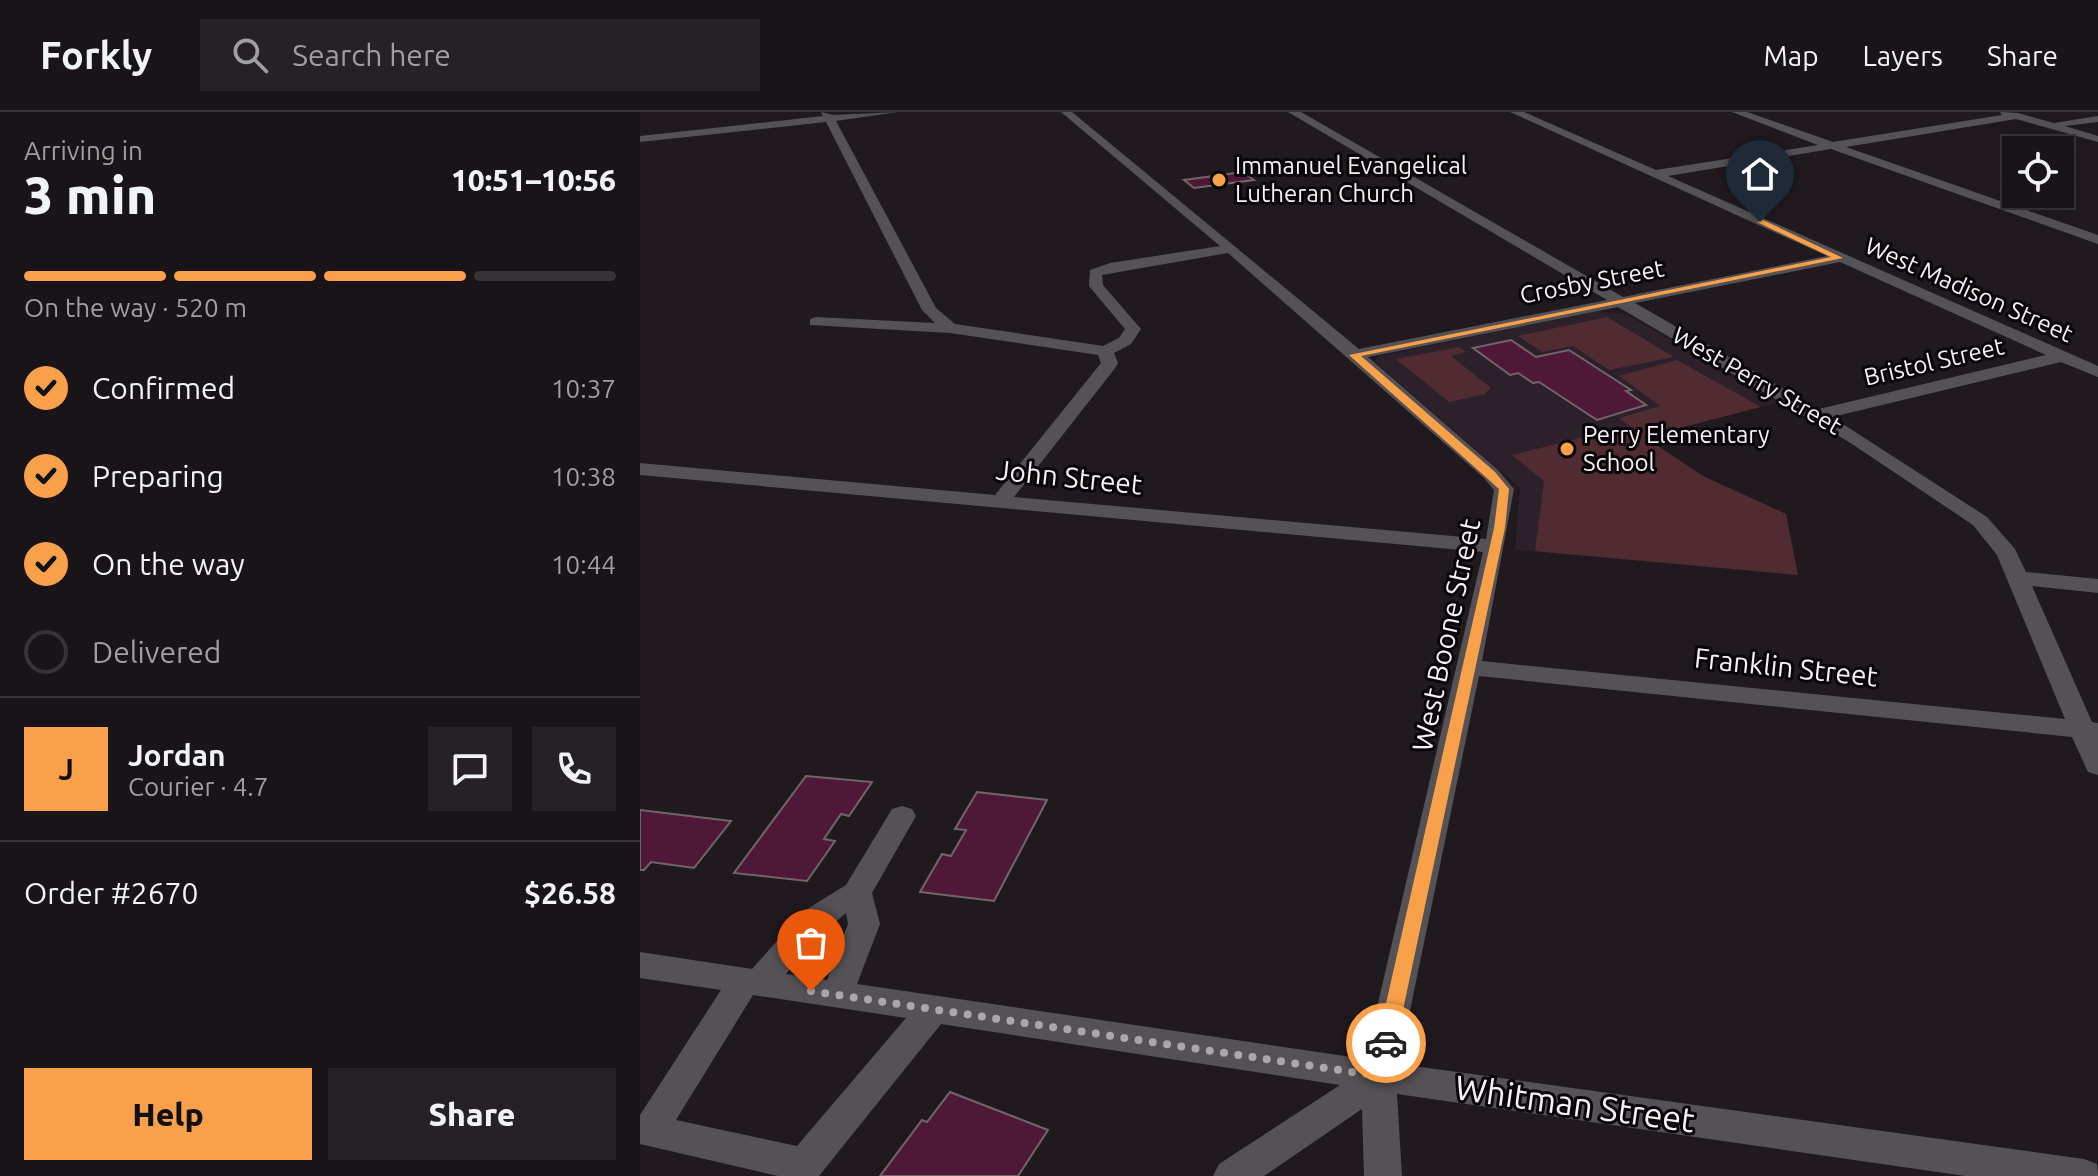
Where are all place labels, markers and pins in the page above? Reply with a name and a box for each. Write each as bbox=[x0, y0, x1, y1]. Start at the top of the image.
pin bbox=[1726, 140, 1794, 222]
place label: Immanuel Evangelical Lutheran Church bbox=[1235, 152, 1467, 207]
marker: Immanuel Evangelical Lutheran Church bbox=[1210, 171, 1228, 189]
place label: Perry Elementary School bbox=[1583, 421, 1770, 476]
marker: Perry Elementary School bbox=[1558, 440, 1576, 458]
pin bbox=[777, 909, 845, 991]

